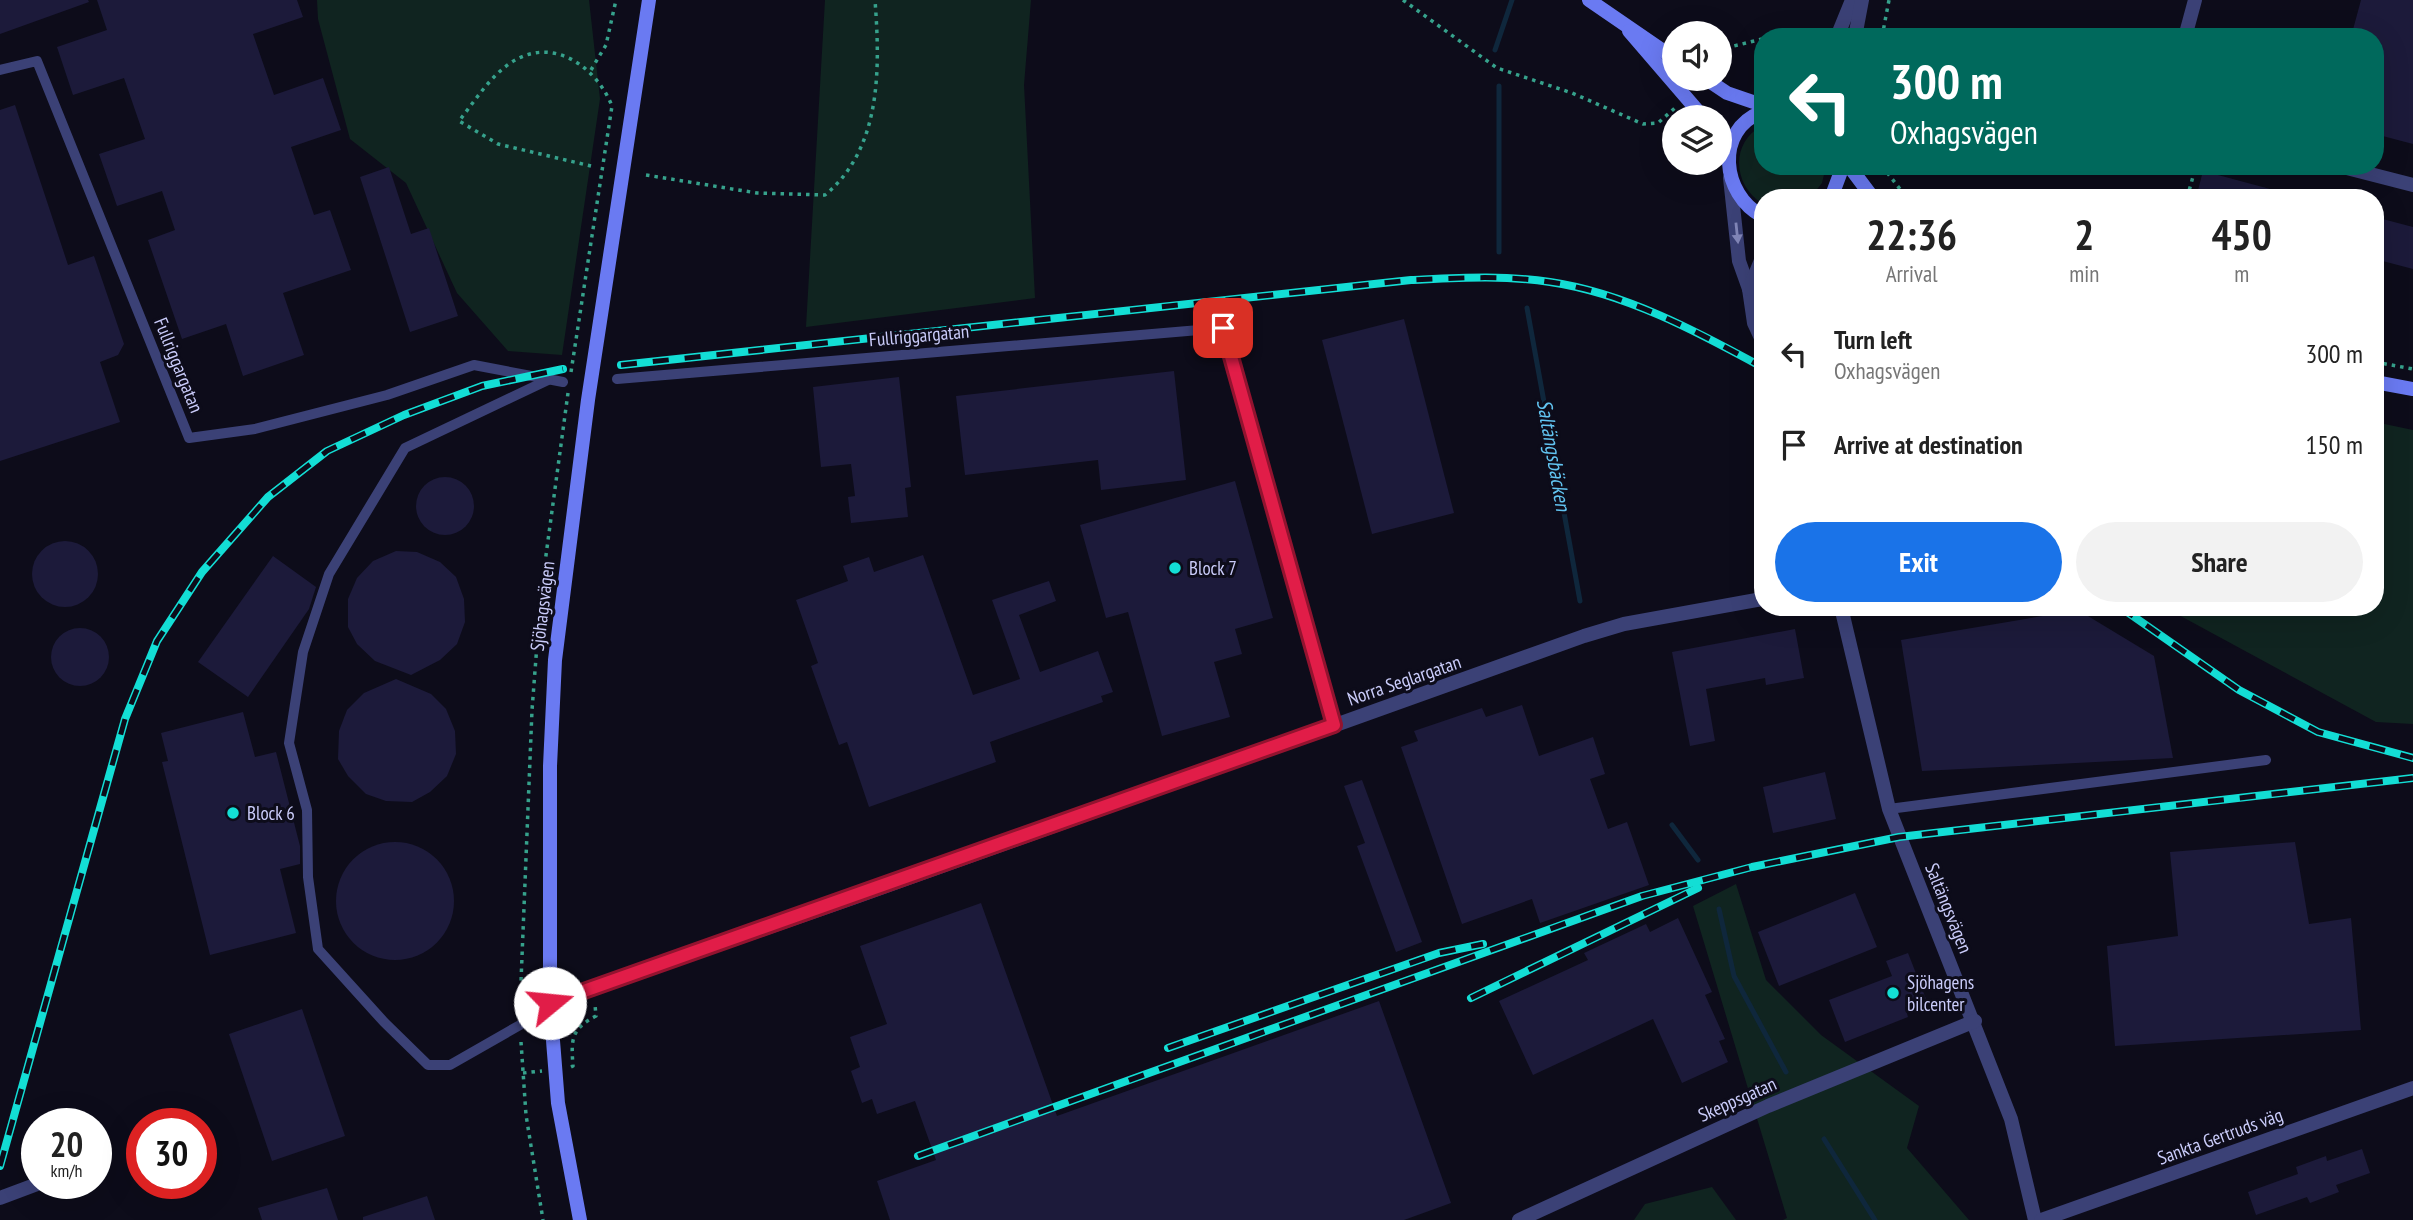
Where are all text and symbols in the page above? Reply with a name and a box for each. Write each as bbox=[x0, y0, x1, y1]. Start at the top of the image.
map controls bbox=[1662, 21, 1732, 175]
button: sound bbox=[1662, 21, 1732, 91]
text: 300 m bbox=[1890, 49, 2003, 113]
icon: left bbox=[1775, 56, 1866, 147]
button: layers bbox=[1662, 105, 1732, 175]
text: Oxhagsvägen bbox=[1890, 111, 2038, 153]
text: 22:36 bbox=[1866, 207, 1957, 262]
text: 2 bbox=[2074, 207, 2094, 262]
text: 450 bbox=[2212, 207, 2272, 262]
one-way arrow bbox=[1732, 222, 1743, 244]
text: Arrival bbox=[1886, 259, 1938, 288]
text: min bbox=[2069, 259, 2099, 288]
text: m bbox=[2234, 259, 2249, 288]
pin bbox=[1193, 298, 1253, 358]
icon: arrive bbox=[1204, 309, 1242, 347]
street label: Fullriggargatan bbox=[149, 314, 209, 416]
street label: Fullriggargatan bbox=[868, 319, 970, 351]
text: Turn left bbox=[1834, 323, 1912, 356]
icon: left bbox=[1775, 335, 1813, 373]
text: 300 m bbox=[2305, 337, 2363, 370]
text: Oxhagsvägen bbox=[1834, 356, 1940, 385]
water label: Saltängsbäcken bbox=[1531, 397, 1577, 515]
icon: arrive bbox=[1775, 426, 1813, 464]
text: Arrive at destination bbox=[1834, 428, 2023, 461]
text: 150 m bbox=[2305, 428, 2363, 461]
button: Exit bbox=[1775, 522, 2062, 602]
button: Share bbox=[2076, 522, 2363, 602]
place label: Block 7 bbox=[1189, 556, 1237, 580]
street label: Sjöhagsvägen bbox=[525, 560, 559, 652]
marker: Block 7 bbox=[1167, 560, 1183, 576]
street label: Norra Seglargatan bbox=[1344, 649, 1464, 711]
place label: Block 6 bbox=[247, 801, 295, 825]
marker: Block 6 bbox=[225, 805, 241, 821]
street label: Saltängsvägen bbox=[1920, 859, 1978, 957]
position arrow bbox=[513, 966, 587, 1040]
place label: Sjöhagens bilcenter bbox=[1907, 970, 1974, 1016]
marker: Sjöhagens bilcenter bbox=[1885, 985, 1901, 1001]
street label: Skeppsgatan bbox=[1694, 1071, 1780, 1127]
street label: Sankta Gertruds väg bbox=[2154, 1102, 2286, 1170]
speed limit sign: 30 bbox=[126, 1108, 217, 1199]
text: 20 bbox=[50, 1121, 83, 1167]
text: km/h bbox=[51, 1159, 82, 1182]

